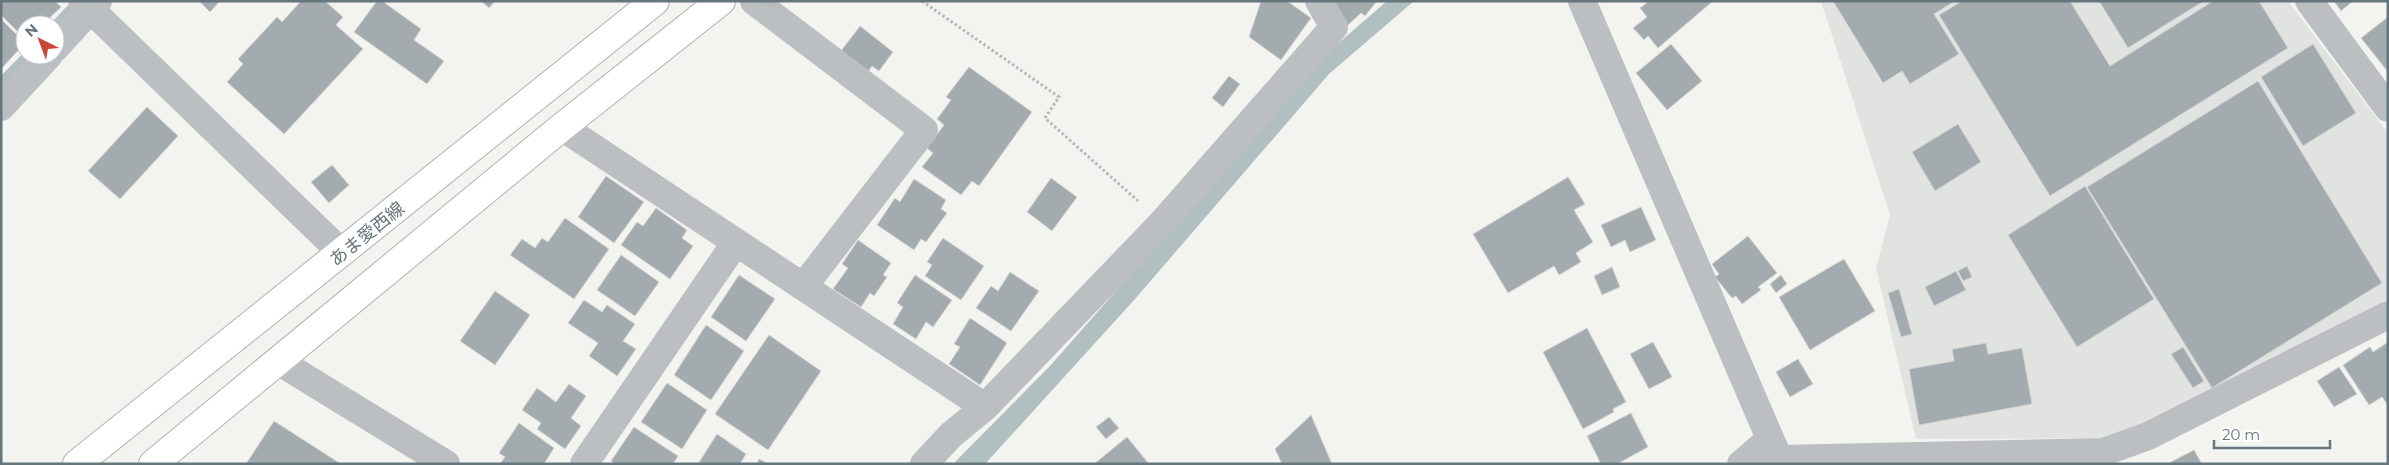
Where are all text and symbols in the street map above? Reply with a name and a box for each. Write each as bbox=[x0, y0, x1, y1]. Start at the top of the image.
north arrow bbox=[15, 15, 65, 65]
text: N bbox=[21, 20, 42, 41]
street label: あま愛西線 bbox=[325, 197, 409, 271]
scale bar bbox=[2214, 418, 2330, 450]
text: 20 m bbox=[2222, 425, 2260, 444]

